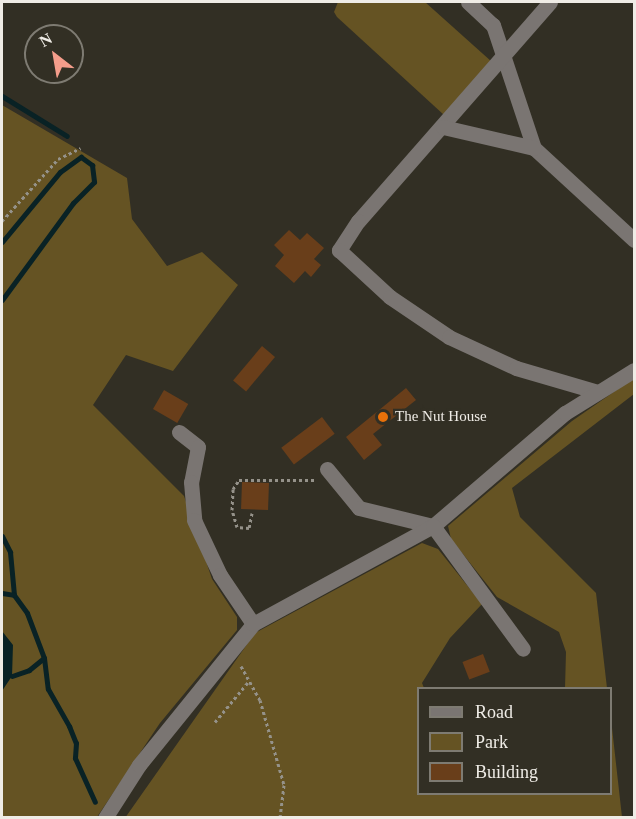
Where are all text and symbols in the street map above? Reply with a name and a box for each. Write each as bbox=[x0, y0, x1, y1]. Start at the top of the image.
north arrow bbox=[24, 24, 84, 84]
text: N bbox=[36, 30, 55, 50]
place label: The Nut House bbox=[395, 408, 487, 426]
marker: The Nut House bbox=[376, 410, 390, 424]
legend bbox=[417, 687, 612, 795]
text: Road bbox=[475, 702, 513, 722]
text: Park bbox=[475, 732, 508, 752]
text: Building bbox=[475, 762, 538, 782]

